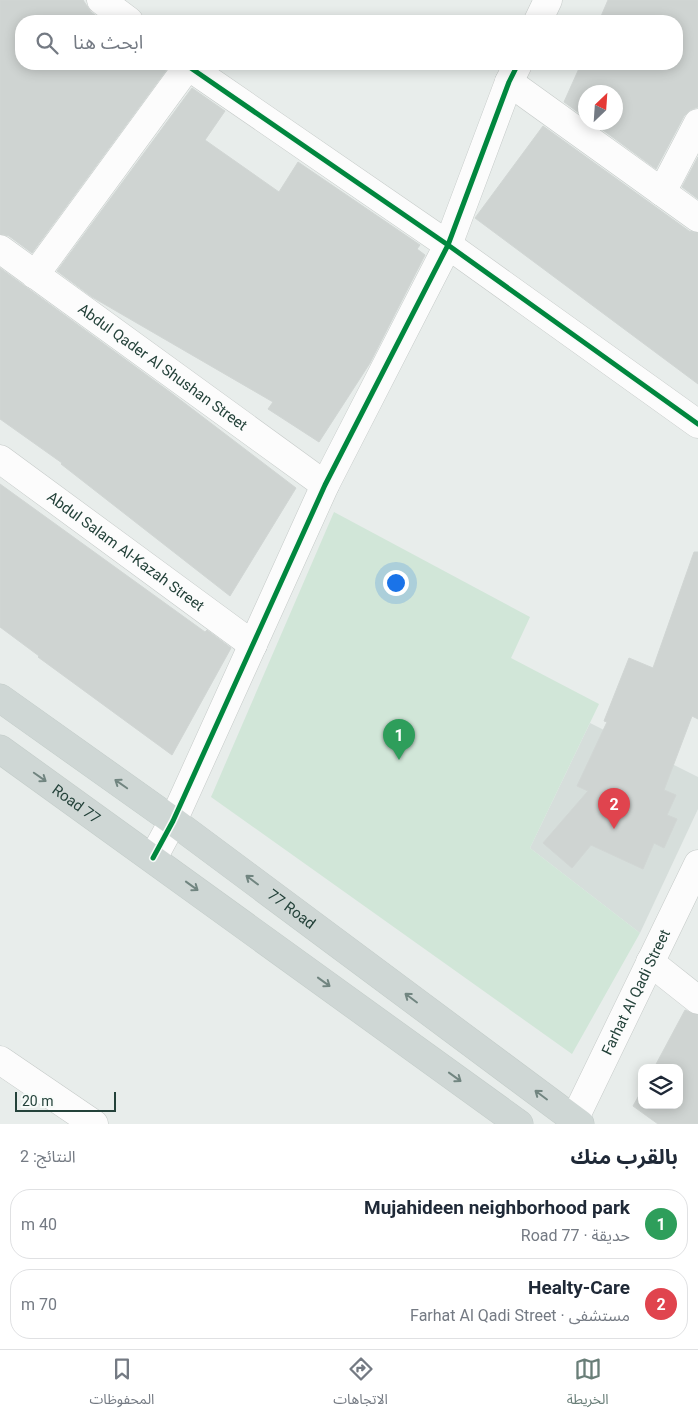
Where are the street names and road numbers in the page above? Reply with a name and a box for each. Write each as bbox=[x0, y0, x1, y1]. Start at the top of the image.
street label: Abdul Qader Al Shushan Street bbox=[75, 300, 251, 435]
street label: Abdul Salam Al-Kazah Street bbox=[44, 488, 208, 615]
street label: Road 77 bbox=[49, 781, 104, 827]
street label: 77 Road bbox=[264, 886, 319, 933]
street label: Farhat Al Qadi Street bbox=[598, 926, 674, 1058]

